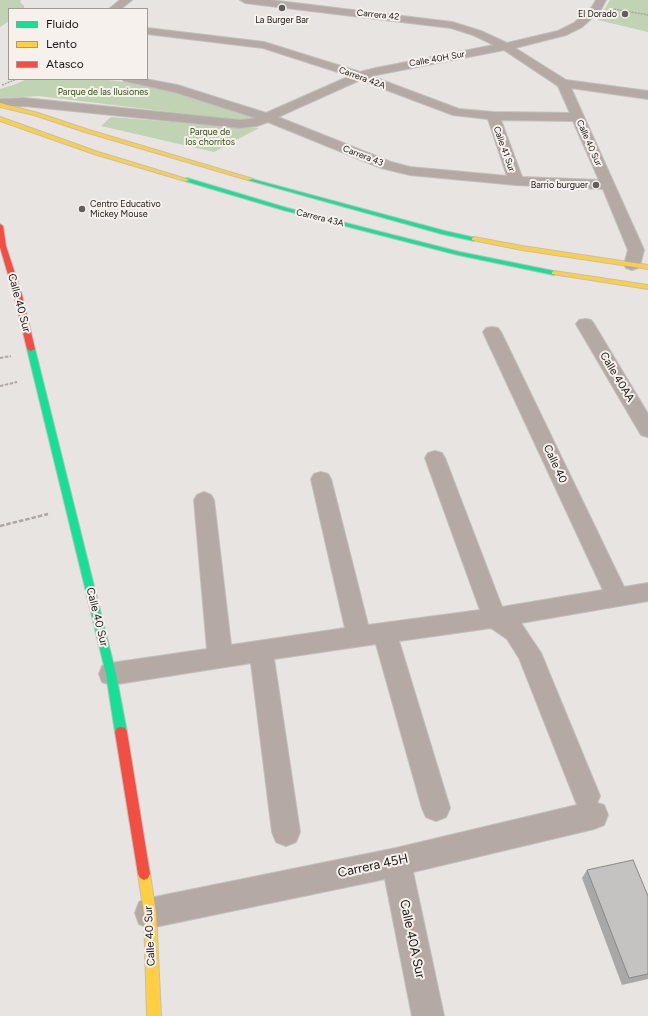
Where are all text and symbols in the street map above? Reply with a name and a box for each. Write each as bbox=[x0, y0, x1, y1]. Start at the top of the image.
marker: La Burger Bar bbox=[277, 3, 287, 13]
street label: Carrera 42 bbox=[356, 7, 400, 23]
legend bbox=[8, 8, 148, 80]
place label: El Dorado bbox=[578, 9, 617, 19]
marker: El Dorado bbox=[620, 9, 630, 19]
place label: La Burger Bar bbox=[255, 15, 309, 25]
text: Fluido bbox=[46, 17, 79, 31]
text: Lento bbox=[46, 37, 77, 51]
street label: Calle 40H Sur bbox=[408, 49, 466, 69]
text: Atasco bbox=[46, 57, 84, 71]
street label: Carrera 42A bbox=[337, 65, 387, 91]
park label: Parque de las Ilusiones bbox=[58, 87, 148, 97]
street label: Calle 40 Sur bbox=[574, 118, 604, 168]
street label: Calle 41 Sur bbox=[491, 125, 517, 173]
park label: Parque de los chorritos bbox=[185, 127, 235, 148]
street label: Carrera 43 bbox=[341, 143, 385, 169]
place label: Barrio burguer bbox=[531, 180, 588, 190]
marker: Barrio burguer bbox=[591, 180, 601, 190]
place label: Centro Educativo Mickey Mouse bbox=[90, 199, 161, 220]
marker: Centro Educativo Mickey Mouse bbox=[77, 204, 87, 214]
street label: Carrera 43A bbox=[295, 207, 345, 229]
street label: Calle 40 Sur bbox=[5, 272, 33, 334]
street label: Calle 40AA bbox=[597, 350, 637, 404]
street label: Calle 40 bbox=[540, 443, 570, 485]
street label: Calle 40 Sur bbox=[83, 586, 111, 648]
street label: Carrera 45H bbox=[336, 851, 410, 881]
street label: Calle 40A Sur bbox=[396, 898, 428, 980]
street label: Calle 40 Sur bbox=[142, 906, 158, 966]

